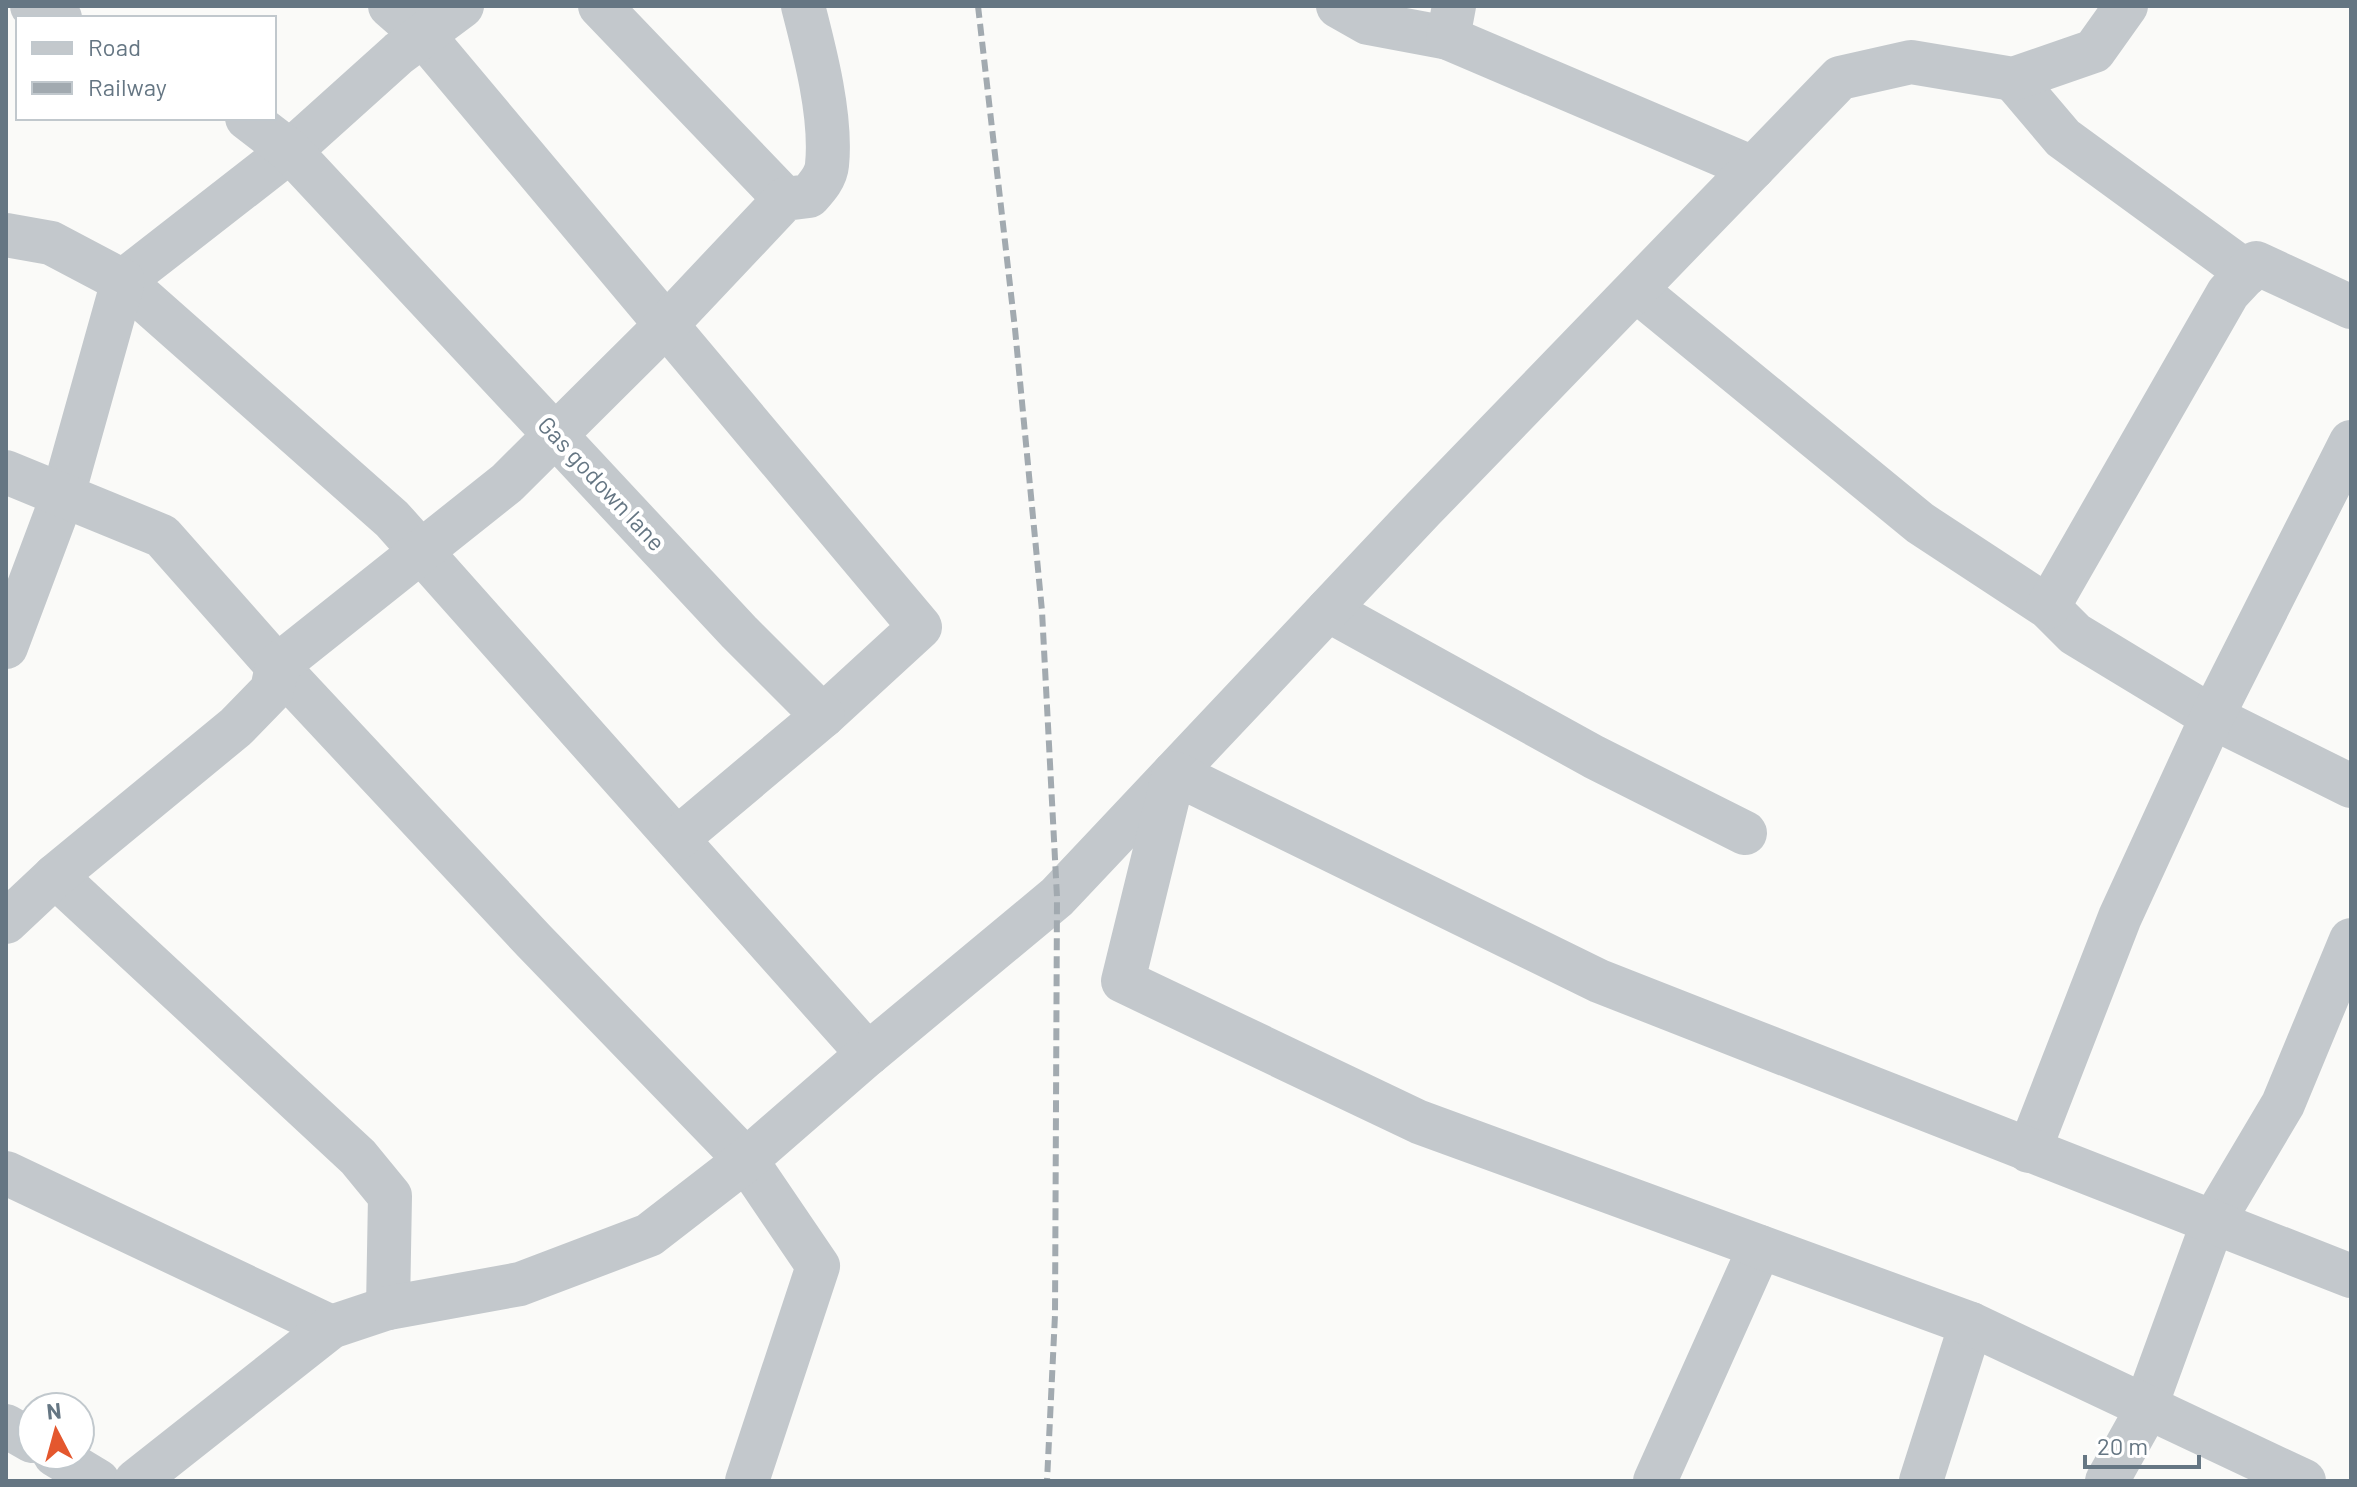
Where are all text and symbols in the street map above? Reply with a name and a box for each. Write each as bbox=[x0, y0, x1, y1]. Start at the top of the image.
legend bbox=[16, 16, 276, 120]
text: Road bbox=[88, 32, 141, 61]
text: Railway bbox=[88, 72, 167, 101]
street label: Gas godown lane bbox=[532, 410, 672, 556]
north arrow bbox=[16, 1391, 96, 1471]
text: N bbox=[45, 1396, 62, 1424]
scale bar bbox=[2085, 1419, 2199, 1469]
text: 20 m bbox=[2097, 1431, 2148, 1460]

